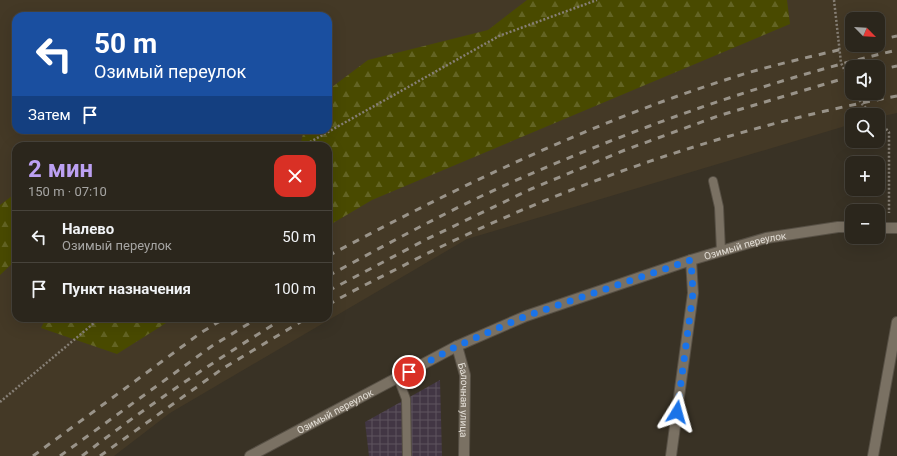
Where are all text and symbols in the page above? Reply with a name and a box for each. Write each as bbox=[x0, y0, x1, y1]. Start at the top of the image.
north arrow bbox=[845, 12, 885, 52]
map controls bbox=[845, 12, 885, 244]
text: 50 m bbox=[94, 27, 157, 60]
icon: left bbox=[28, 28, 80, 80]
button: sound bbox=[845, 60, 885, 100]
text: Озимый переулок bbox=[94, 61, 246, 82]
icon: arrive bbox=[79, 104, 101, 126]
text: Затем bbox=[28, 106, 71, 124]
button: search bbox=[845, 108, 885, 148]
text: 2 мин bbox=[28, 155, 93, 183]
button: close bbox=[274, 155, 316, 197]
button: + bbox=[845, 156, 885, 196]
text: 150 m · 07:10 bbox=[28, 184, 107, 199]
button: − bbox=[845, 204, 885, 244]
text: Налево bbox=[62, 220, 114, 238]
icon: left bbox=[28, 226, 50, 248]
text: 50 m bbox=[282, 228, 316, 246]
street label: Озимый переулок bbox=[703, 229, 787, 261]
text: Озимый переулок bbox=[62, 238, 172, 253]
icon: arrive bbox=[28, 278, 50, 300]
text: Пункт назначения bbox=[62, 280, 191, 298]
text: 100 m bbox=[274, 280, 316, 298]
pin bbox=[392, 355, 426, 389]
icon: arrive bbox=[398, 361, 420, 383]
street label: Балочная улица bbox=[456, 361, 471, 438]
street label: Озимый переулок bbox=[295, 386, 375, 436]
position arrow bbox=[656, 391, 698, 433]

